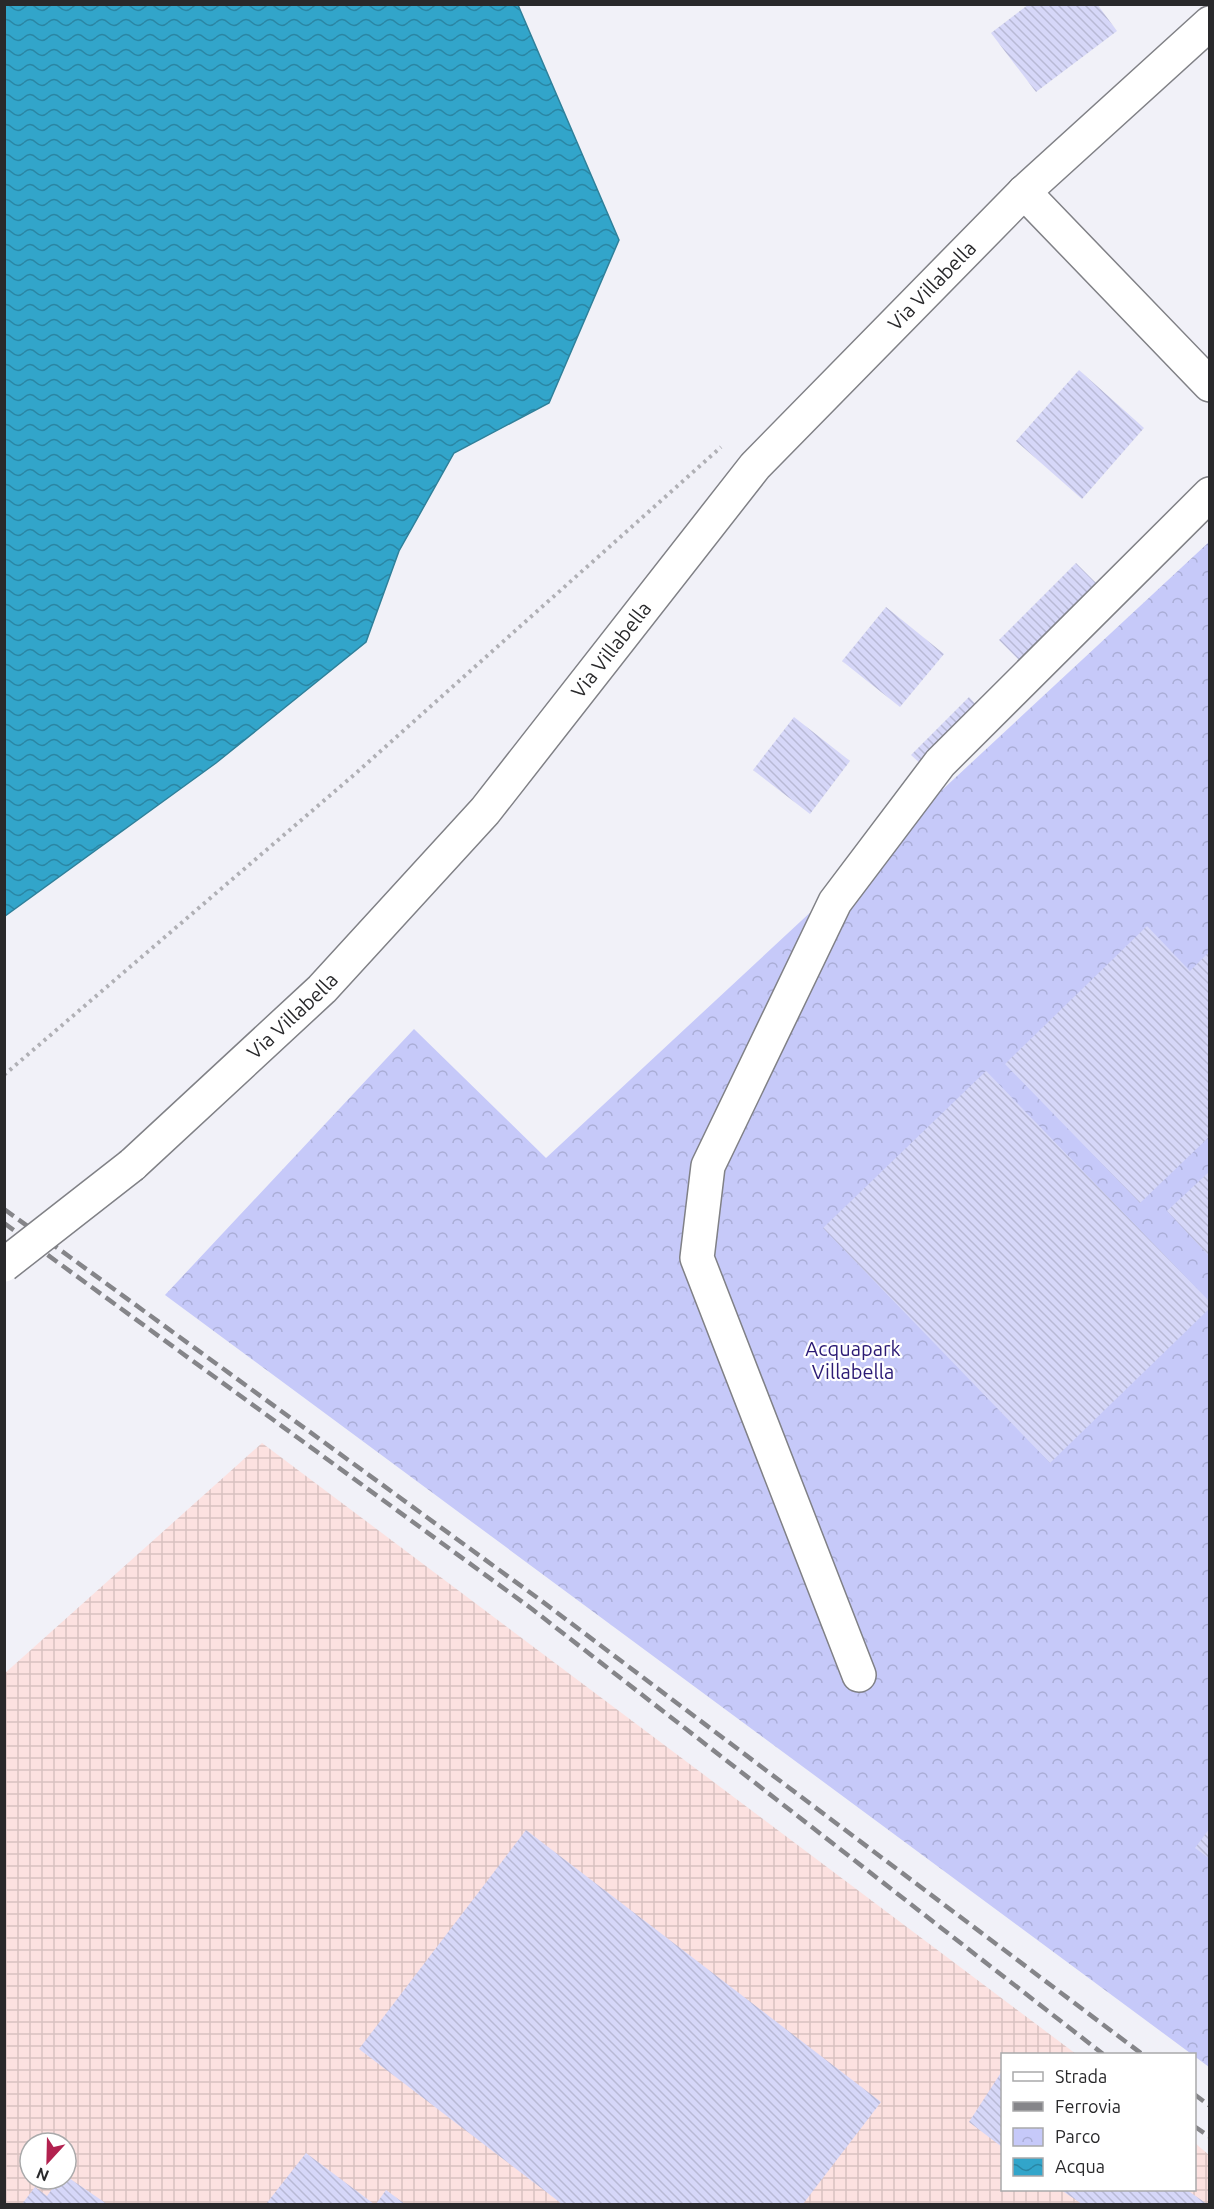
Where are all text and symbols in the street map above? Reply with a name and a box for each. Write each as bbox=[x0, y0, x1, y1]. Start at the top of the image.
street label: Via Villabella bbox=[883, 236, 980, 335]
street label: Via Villabella bbox=[566, 597, 655, 702]
street label: Via Villabella bbox=[242, 968, 342, 1064]
park label: Acquapark Villabella bbox=[805, 1337, 901, 1383]
legend bbox=[1001, 2053, 1196, 2191]
text: Strada bbox=[1055, 2066, 1107, 2086]
text: Ferrovia bbox=[1055, 2096, 1121, 2116]
text: Parco bbox=[1055, 2126, 1101, 2146]
north arrow bbox=[18, 2131, 78, 2191]
text: Acqua bbox=[1055, 2156, 1105, 2176]
text: N bbox=[33, 2164, 51, 2185]

